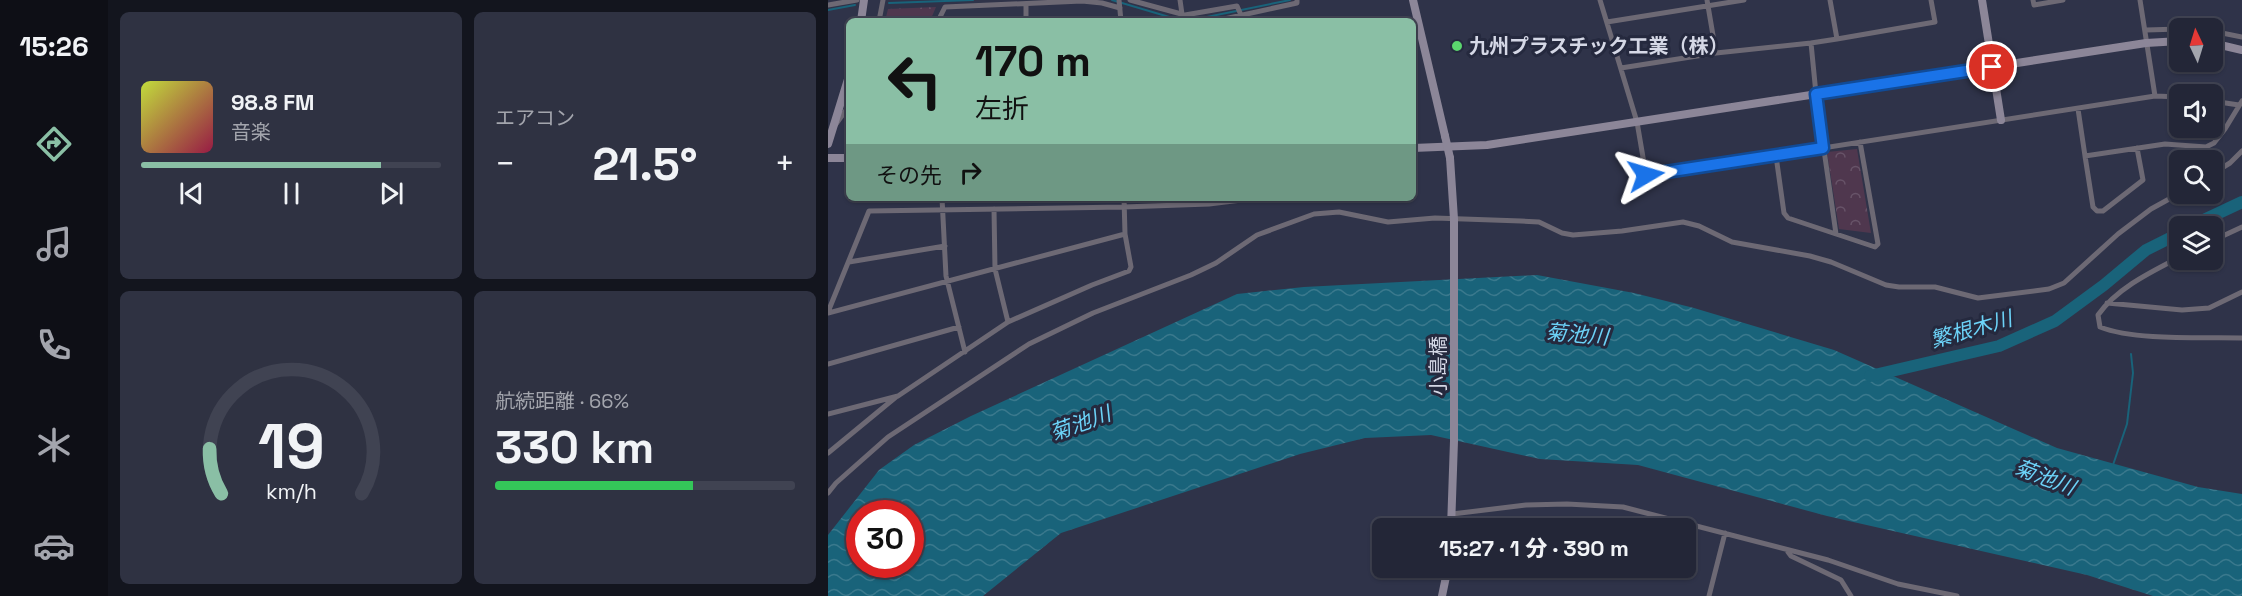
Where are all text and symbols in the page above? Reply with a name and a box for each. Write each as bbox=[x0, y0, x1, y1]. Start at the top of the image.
north arrow bbox=[2169, 18, 2223, 72]
map controls bbox=[2169, 18, 2223, 270]
text: 15:26 bbox=[19, 29, 89, 64]
place label: 九州プラスチック工業（株） bbox=[1469, 33, 1729, 59]
text: 170 m bbox=[975, 35, 1091, 88]
marker: 九州プラスチック工業（株） bbox=[1450, 39, 1464, 53]
pin bbox=[1966, 41, 2017, 92]
icon: left bbox=[876, 42, 954, 120]
icon: arrive bbox=[1975, 50, 2008, 83]
button: sound bbox=[2169, 84, 2223, 138]
text: 98.8 FM bbox=[231, 88, 314, 116]
text: 左折 bbox=[975, 91, 1029, 126]
text: エアコン bbox=[495, 105, 575, 131]
text: 音楽 bbox=[231, 119, 271, 145]
icon: directions bbox=[33, 123, 75, 165]
text: 21.5° bbox=[592, 136, 698, 193]
text: − bbox=[495, 143, 515, 185]
text: + bbox=[775, 143, 795, 185]
position arrow bbox=[1614, 143, 1678, 207]
button: search bbox=[2169, 150, 2223, 204]
icon: right bbox=[954, 156, 987, 189]
text: その先 bbox=[876, 161, 942, 189]
icon: previous bbox=[175, 177, 208, 210]
icon: pause bbox=[275, 177, 308, 210]
icon: next bbox=[375, 177, 408, 210]
button: layers bbox=[2169, 216, 2223, 270]
icon: music bbox=[33, 223, 75, 265]
water label: 繁根木川 bbox=[1927, 304, 2017, 354]
water label: 菊池川 bbox=[1544, 318, 1612, 350]
icon: phone bbox=[33, 324, 75, 366]
street label: 小島橋 bbox=[1425, 336, 1451, 396]
text: 航続距離 · 66% bbox=[495, 388, 629, 414]
water label: 菊池川 bbox=[1046, 399, 1116, 446]
text: 19 bbox=[258, 407, 324, 486]
text: 330 km bbox=[495, 419, 654, 476]
icon: climate bbox=[33, 424, 75, 466]
water label: 菊池川 bbox=[2011, 453, 2081, 502]
text: km/h bbox=[265, 479, 317, 506]
speed limit sign: 30 bbox=[846, 500, 924, 578]
icon: car bbox=[33, 525, 75, 567]
text: 15:27 · 1 分 · 390 m bbox=[1439, 534, 1629, 562]

